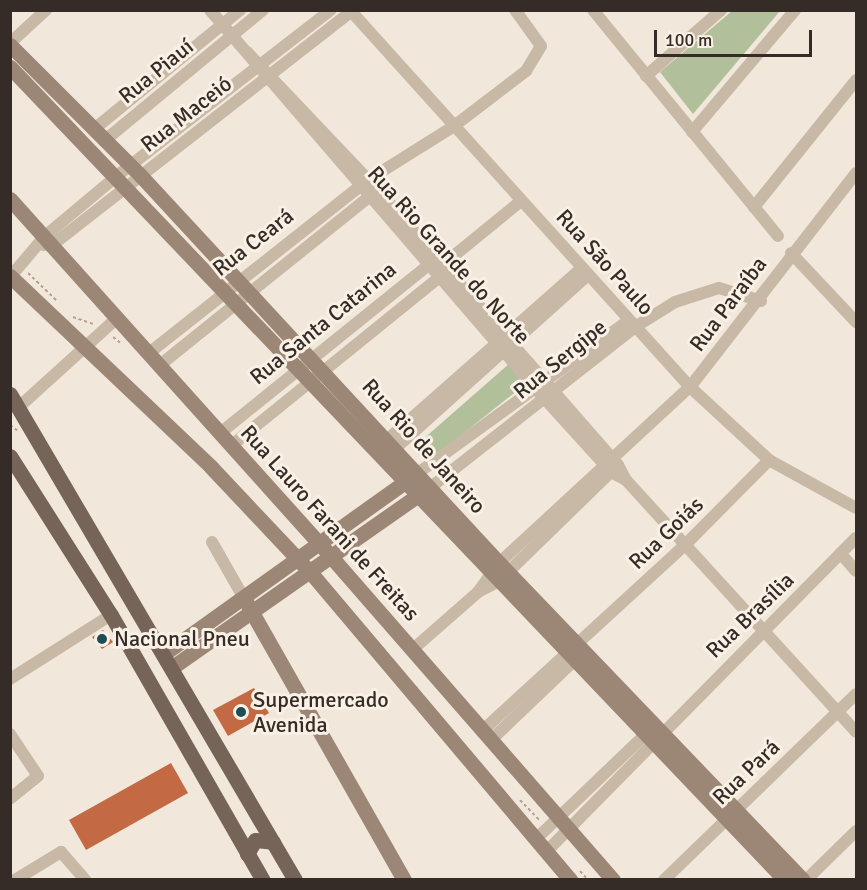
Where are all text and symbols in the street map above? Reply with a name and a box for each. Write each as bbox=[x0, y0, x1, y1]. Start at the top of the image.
scale bar bbox=[657, 18, 814, 56]
text: 100 m bbox=[665, 29, 712, 51]
street label: Rua Piauí bbox=[113, 33, 199, 109]
street label: Rua Maceió bbox=[135, 70, 237, 158]
street label: Rua Rio Grande do Norte bbox=[362, 161, 536, 349]
street label: Rua Ceará bbox=[207, 202, 299, 282]
street label: Rua São Paulo bbox=[551, 204, 659, 320]
street label: Rua Paraíba bbox=[684, 251, 772, 357]
street label: Rua Santa Catarina bbox=[245, 256, 401, 390]
street label: Rua Sergipe bbox=[508, 313, 612, 405]
street label: Rua Rio de Janeiro bbox=[357, 373, 491, 519]
street label: Rua Lauro Farani de Freitas bbox=[235, 420, 425, 626]
street label: Rua Goiás bbox=[623, 491, 709, 575]
street label: Rua Brasília bbox=[701, 567, 799, 663]
place label: Nacional Pneu bbox=[114, 626, 250, 652]
marker: Nacional Pneu bbox=[95, 632, 109, 646]
place label: Supermercado Avenida bbox=[253, 686, 389, 738]
marker: Supermercado Avenida bbox=[234, 705, 248, 719]
street label: Rua Pará bbox=[707, 734, 785, 810]

